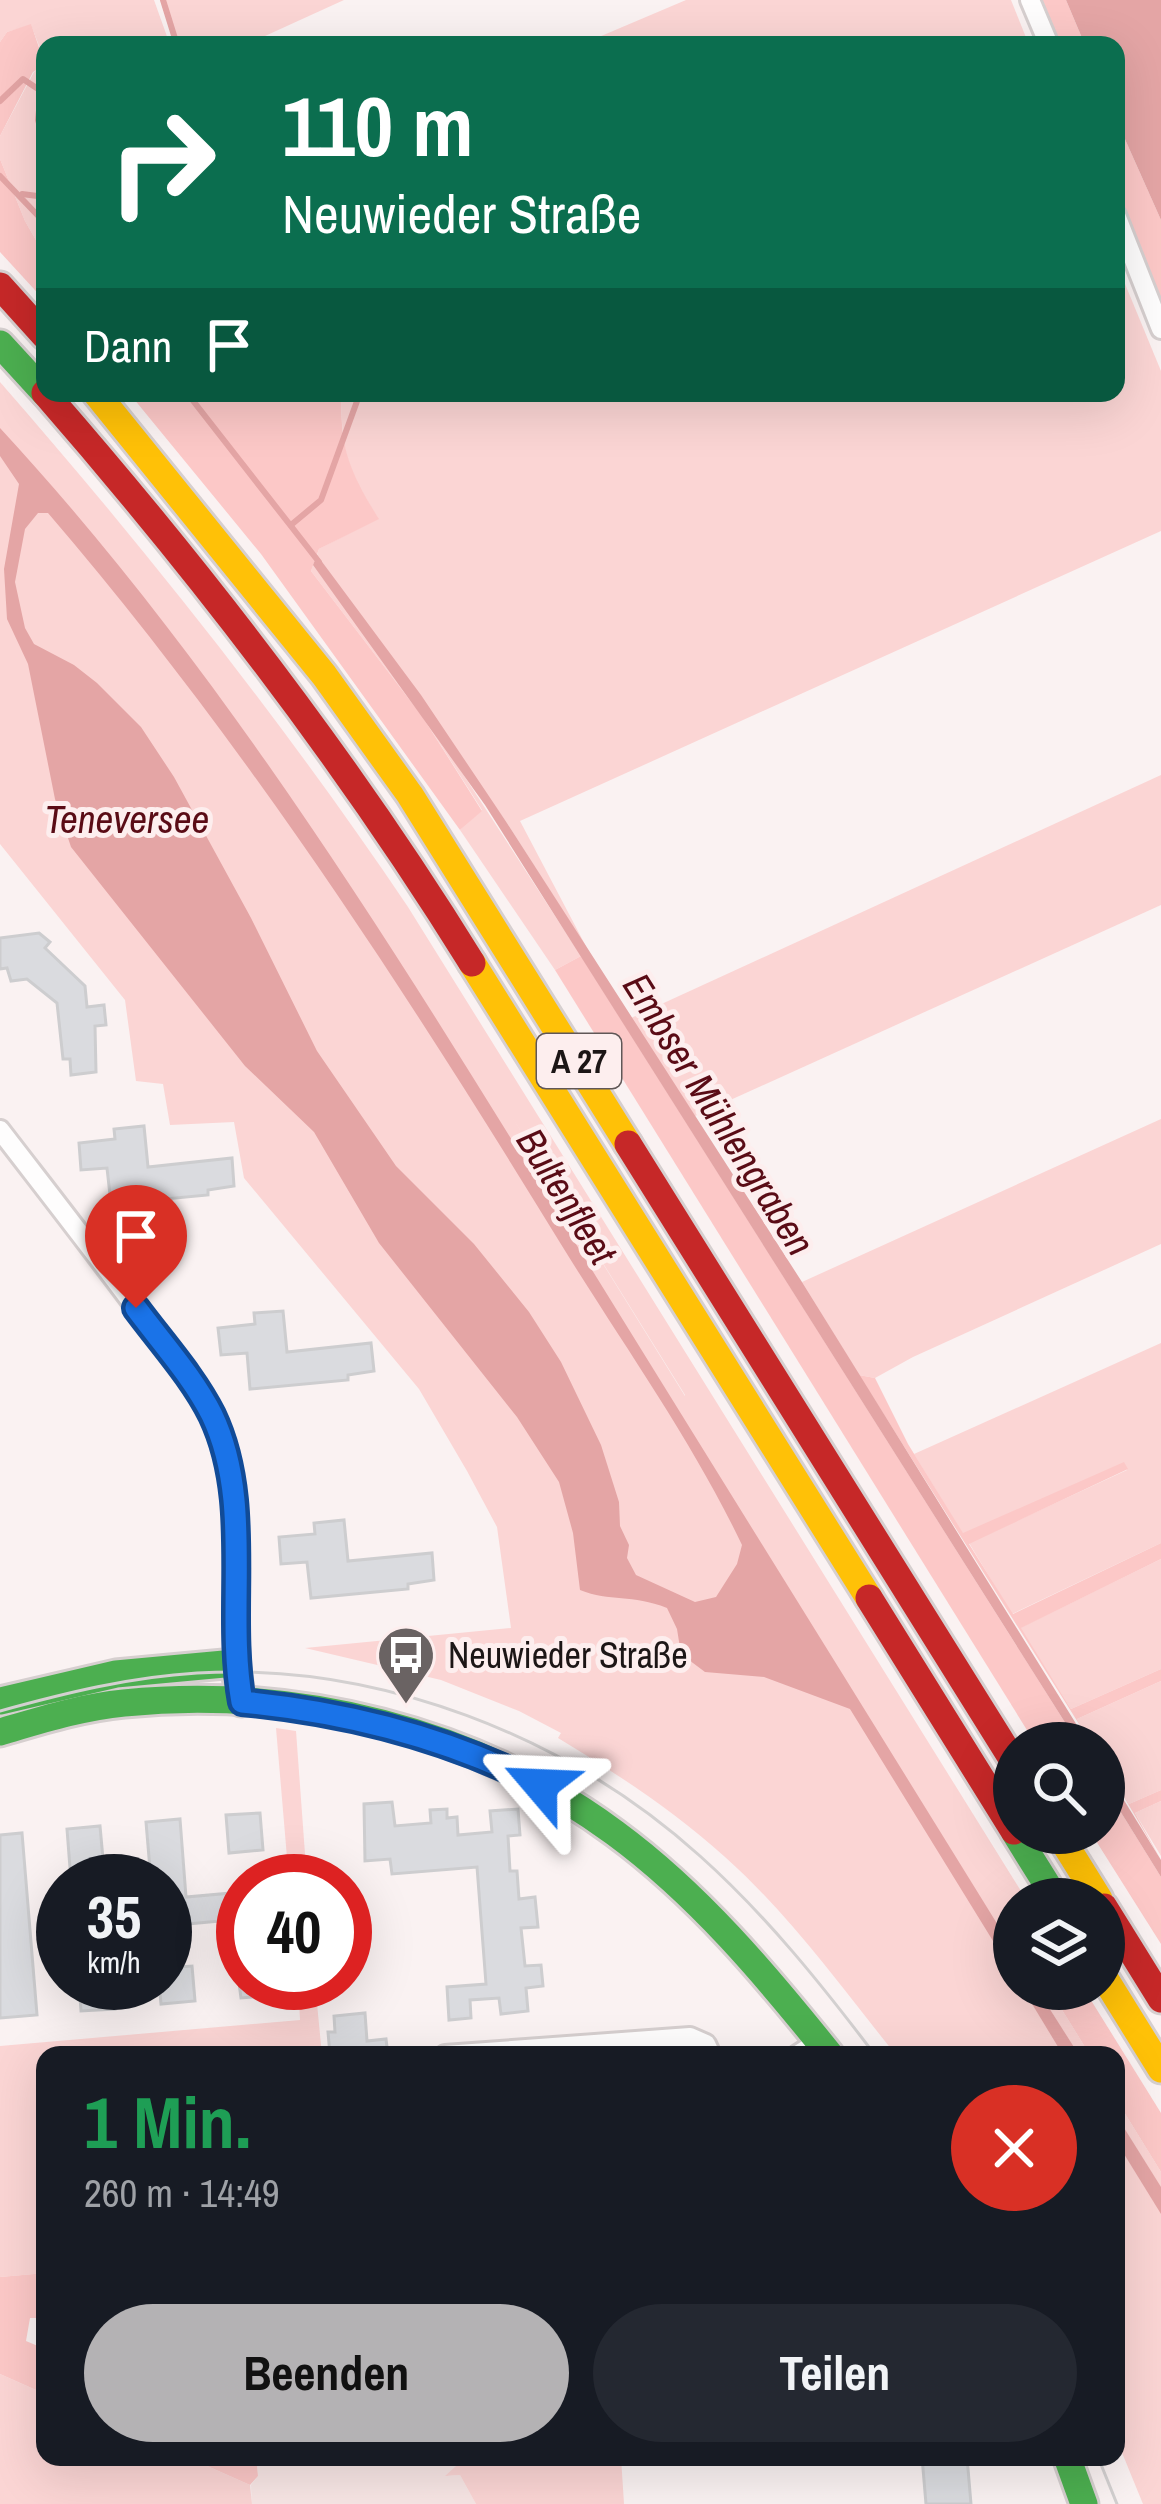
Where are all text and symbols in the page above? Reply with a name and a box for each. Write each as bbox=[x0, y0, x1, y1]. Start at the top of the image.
text: 110 m bbox=[282, 69, 474, 182]
icon: right bbox=[84, 84, 240, 240]
text: Neuwieder Straße bbox=[282, 177, 641, 250]
icon: arrive bbox=[196, 312, 262, 378]
text: Dann bbox=[84, 315, 172, 376]
water label: Teneversee bbox=[45, 793, 209, 845]
water label: Embser Mühlengraben bbox=[611, 963, 827, 1265]
road number: A 27 bbox=[537, 1034, 621, 1088]
water label: Bultenfleet bbox=[505, 1118, 630, 1275]
pin bbox=[85, 1185, 187, 1308]
icon: arrive bbox=[103, 1203, 169, 1269]
bus stop icon: Neuwieder Straße bbox=[375, 1624, 437, 1706]
place label: Neuwieder Straße bbox=[448, 1631, 688, 1679]
position arrow bbox=[477, 1722, 603, 1848]
map controls bbox=[993, 1722, 1125, 2010]
button: search bbox=[993, 1722, 1125, 1854]
speed limit sign: 40 bbox=[216, 1854, 372, 2010]
text: 35 bbox=[87, 1876, 141, 1957]
button: layers bbox=[993, 1878, 1125, 2010]
text: km/h bbox=[87, 1942, 141, 1982]
text: 1 Min. bbox=[84, 2073, 251, 2170]
button: close bbox=[951, 2085, 1077, 2211]
text: 260 m · 14:49 bbox=[84, 2167, 280, 2219]
button: Beenden bbox=[84, 2304, 569, 2442]
button: Teilen bbox=[593, 2304, 1077, 2442]

